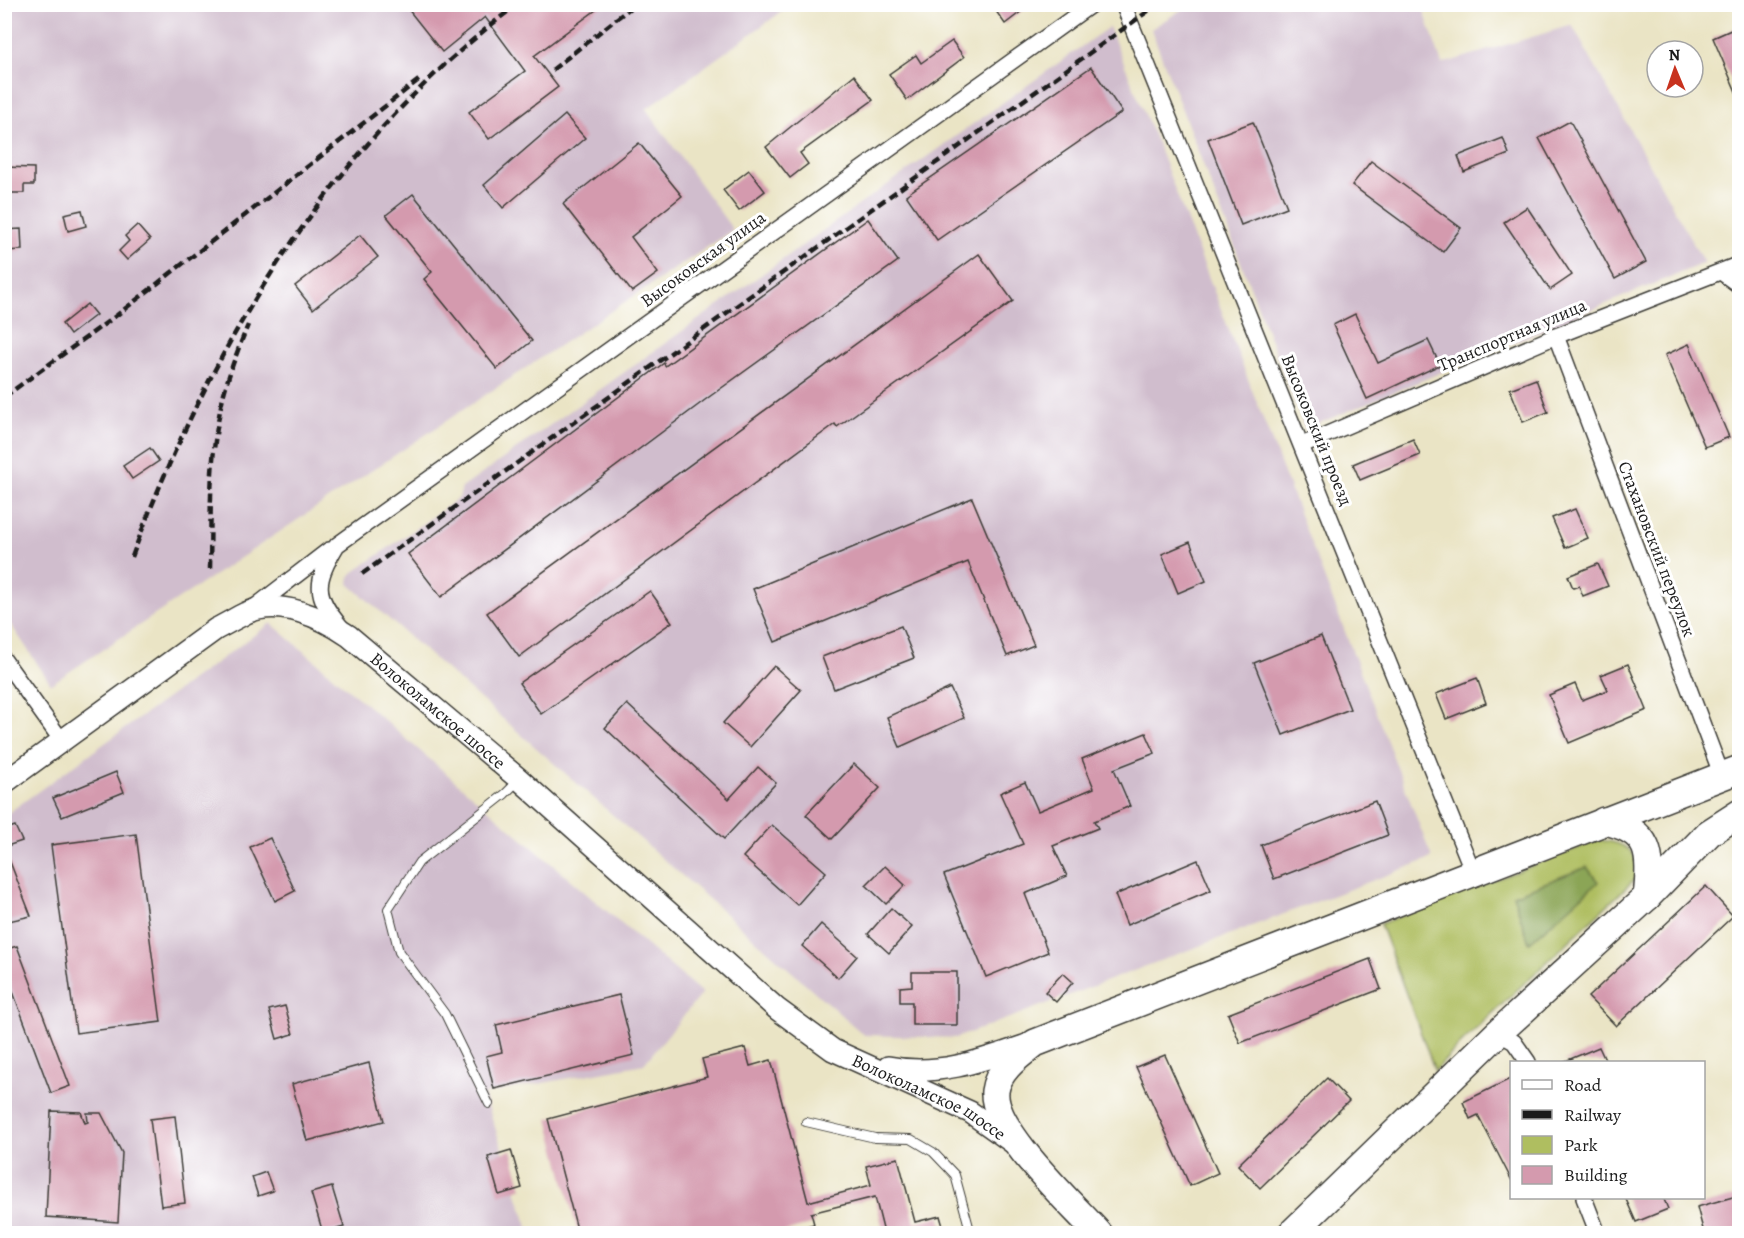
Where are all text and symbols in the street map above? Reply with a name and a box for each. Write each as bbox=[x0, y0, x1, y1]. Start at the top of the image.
north arrow bbox=[1645, 39, 1705, 99]
text: N bbox=[1668, 44, 1681, 66]
street label: Высоковская улица bbox=[636, 205, 771, 313]
street label: Транспортная улица bbox=[1434, 293, 1591, 377]
street label: Высоковский проезд bbox=[1276, 351, 1358, 509]
street label: Стахановский переулок bbox=[1612, 458, 1702, 640]
street label: Волоколамское шоссе bbox=[365, 647, 511, 775]
street label: Волоколамское шоссе bbox=[848, 1048, 1011, 1146]
legend bbox=[1510, 1061, 1705, 1199]
text: Road bbox=[1564, 1073, 1602, 1097]
text: Railway bbox=[1564, 1103, 1622, 1127]
text: Park bbox=[1564, 1133, 1598, 1157]
text: Building bbox=[1564, 1163, 1628, 1187]

